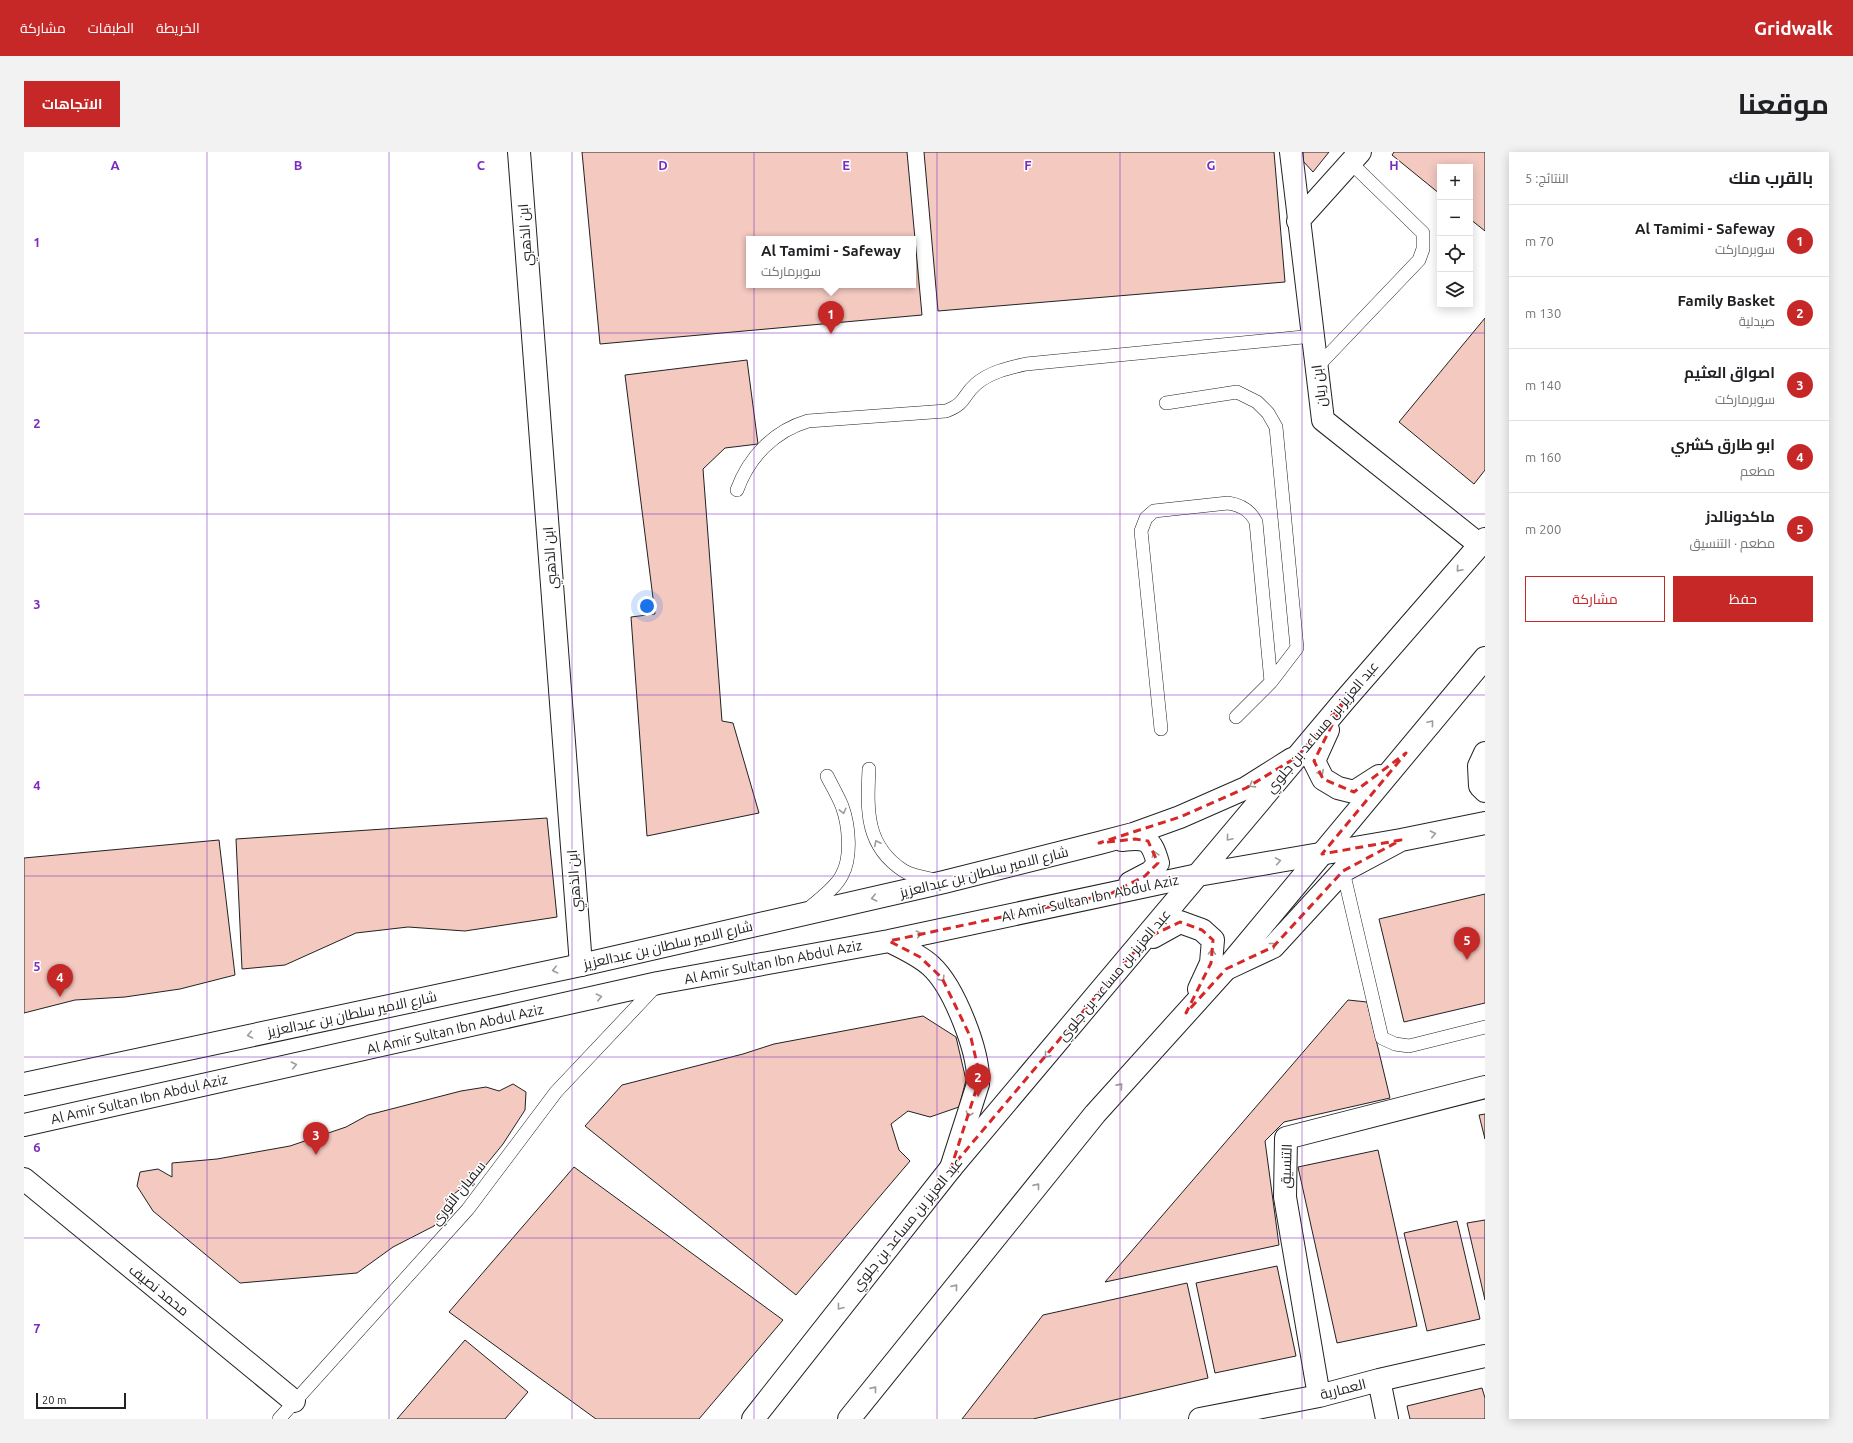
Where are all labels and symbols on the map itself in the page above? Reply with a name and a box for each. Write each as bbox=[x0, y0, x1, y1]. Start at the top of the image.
text: A bbox=[110, 158, 120, 172]
text: B bbox=[294, 158, 303, 172]
text: C bbox=[477, 158, 486, 172]
text: D bbox=[658, 158, 668, 172]
text: E bbox=[842, 158, 850, 172]
text: F bbox=[1024, 158, 1032, 172]
text: G bbox=[1207, 158, 1216, 172]
text: H bbox=[1389, 158, 1399, 172]
street label: ابن الذهبي bbox=[515, 203, 539, 267]
text: 1 bbox=[33, 235, 41, 249]
pin: 1 bbox=[818, 301, 844, 334]
street label: ابن ريان bbox=[1308, 364, 1330, 408]
text: 2 bbox=[33, 416, 41, 430]
street label: ابن الذهبي bbox=[540, 526, 564, 590]
one-way arrow bbox=[1457, 564, 1464, 571]
your location bbox=[637, 596, 657, 616]
text: 3 bbox=[33, 597, 41, 611]
street label: عبد العزيز بن مساعد بن جلوي bbox=[1262, 658, 1385, 798]
one-way arrow bbox=[1427, 721, 1434, 728]
one-way arrow bbox=[1316, 769, 1323, 777]
text: 4 bbox=[33, 778, 41, 792]
one-way arrow bbox=[1249, 780, 1256, 788]
one-way arrow bbox=[838, 807, 847, 814]
one-way arrow bbox=[1429, 830, 1436, 838]
one-way arrow bbox=[1227, 833, 1234, 840]
one-way arrow bbox=[874, 840, 882, 848]
street label: شارع الامير سلطان بن عبدالعزيز bbox=[897, 843, 1070, 902]
street label: ابن الذهبي bbox=[564, 849, 588, 913]
one-way arrow bbox=[1151, 851, 1160, 858]
one-way arrow bbox=[1275, 857, 1281, 866]
street label: Al Amir Sultan Ibn Abdul Aziz bbox=[1000, 871, 1180, 925]
one-way arrow bbox=[870, 894, 877, 902]
street label: عبد العزيز بن مساعد بن جلوي bbox=[1054, 906, 1177, 1046]
street label: شارع الامير سلطان بن عبدالعزيز bbox=[581, 918, 754, 973]
pin: 5 bbox=[1454, 927, 1480, 960]
one-way arrow bbox=[916, 931, 922, 939]
street label: Al Amir Sultan Ibn Abdul Aziz bbox=[683, 937, 863, 987]
one-way arrow bbox=[1269, 943, 1276, 950]
one-way arrow bbox=[1208, 949, 1216, 955]
text: 5 bbox=[33, 959, 41, 973]
pin: 4 bbox=[47, 964, 73, 997]
one-way arrow bbox=[552, 965, 559, 974]
one-way arrow bbox=[937, 975, 944, 982]
street label: شارع الامير سلطان بن عبدالعزيز bbox=[265, 988, 439, 1041]
one-way arrow bbox=[596, 993, 602, 1001]
street label: Al Amir Sultan Ibn Abdul Aziz bbox=[365, 1001, 545, 1057]
one-way arrow bbox=[247, 1031, 254, 1039]
one-way arrow bbox=[1044, 1050, 1051, 1057]
one-way arrow bbox=[291, 1061, 298, 1069]
pin: 2 bbox=[965, 1064, 991, 1097]
street label: Al Amir Sultan Ibn Abdul Aziz bbox=[49, 1071, 229, 1127]
one-way arrow bbox=[1115, 1083, 1123, 1091]
one-way arrow bbox=[965, 1111, 973, 1118]
pin: 3 bbox=[303, 1122, 329, 1155]
text: 6 bbox=[33, 1140, 41, 1154]
street label: التنسيق bbox=[1277, 1143, 1296, 1189]
street label: عبد العزيز بن مساعد بن جلوي bbox=[848, 1154, 969, 1296]
street label: سفيان الثوري bbox=[427, 1158, 492, 1231]
one-way arrow bbox=[1032, 1184, 1039, 1191]
street label: محمد نصيف bbox=[126, 1261, 192, 1319]
one-way arrow bbox=[951, 1285, 958, 1292]
one-way arrow bbox=[838, 1302, 845, 1309]
text: 7 bbox=[33, 1321, 41, 1335]
street label: العمارية bbox=[1318, 1376, 1368, 1402]
one-way arrow bbox=[869, 1386, 876, 1393]
scale bar bbox=[36, 1391, 126, 1410]

